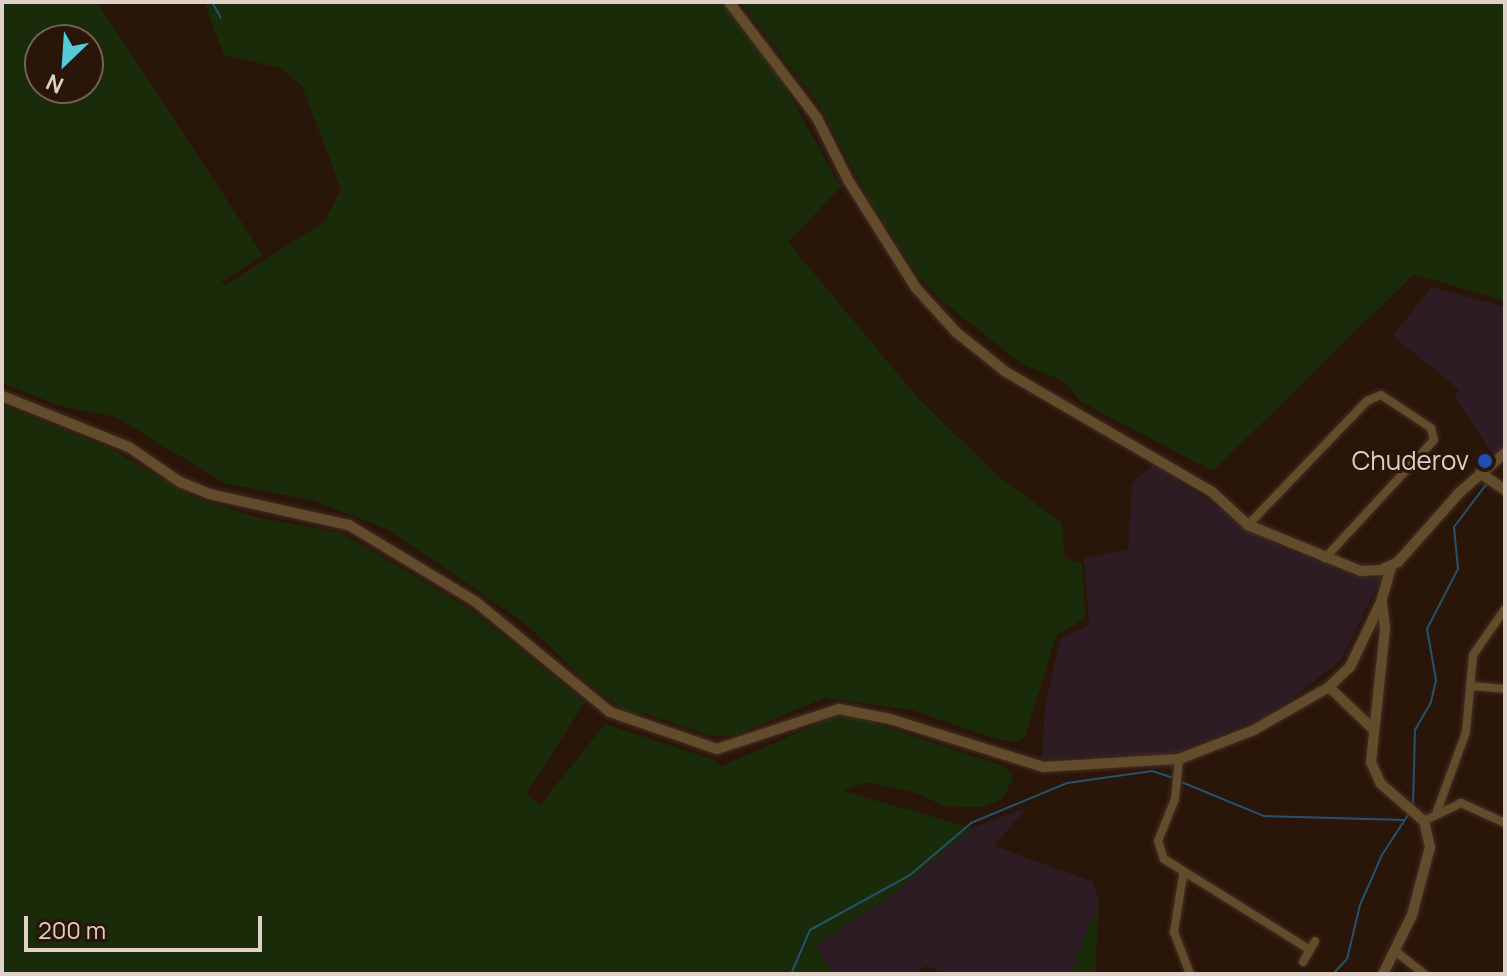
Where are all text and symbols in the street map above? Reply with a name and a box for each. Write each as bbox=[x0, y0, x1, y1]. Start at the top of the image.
north arrow bbox=[24, 24, 104, 104]
text: N bbox=[41, 67, 68, 101]
place label: Chuderov bbox=[1352, 445, 1469, 477]
marker: Chuderov bbox=[1476, 452, 1494, 470]
scale bar bbox=[28, 900, 266, 950]
text: 200 m bbox=[38, 913, 106, 946]

